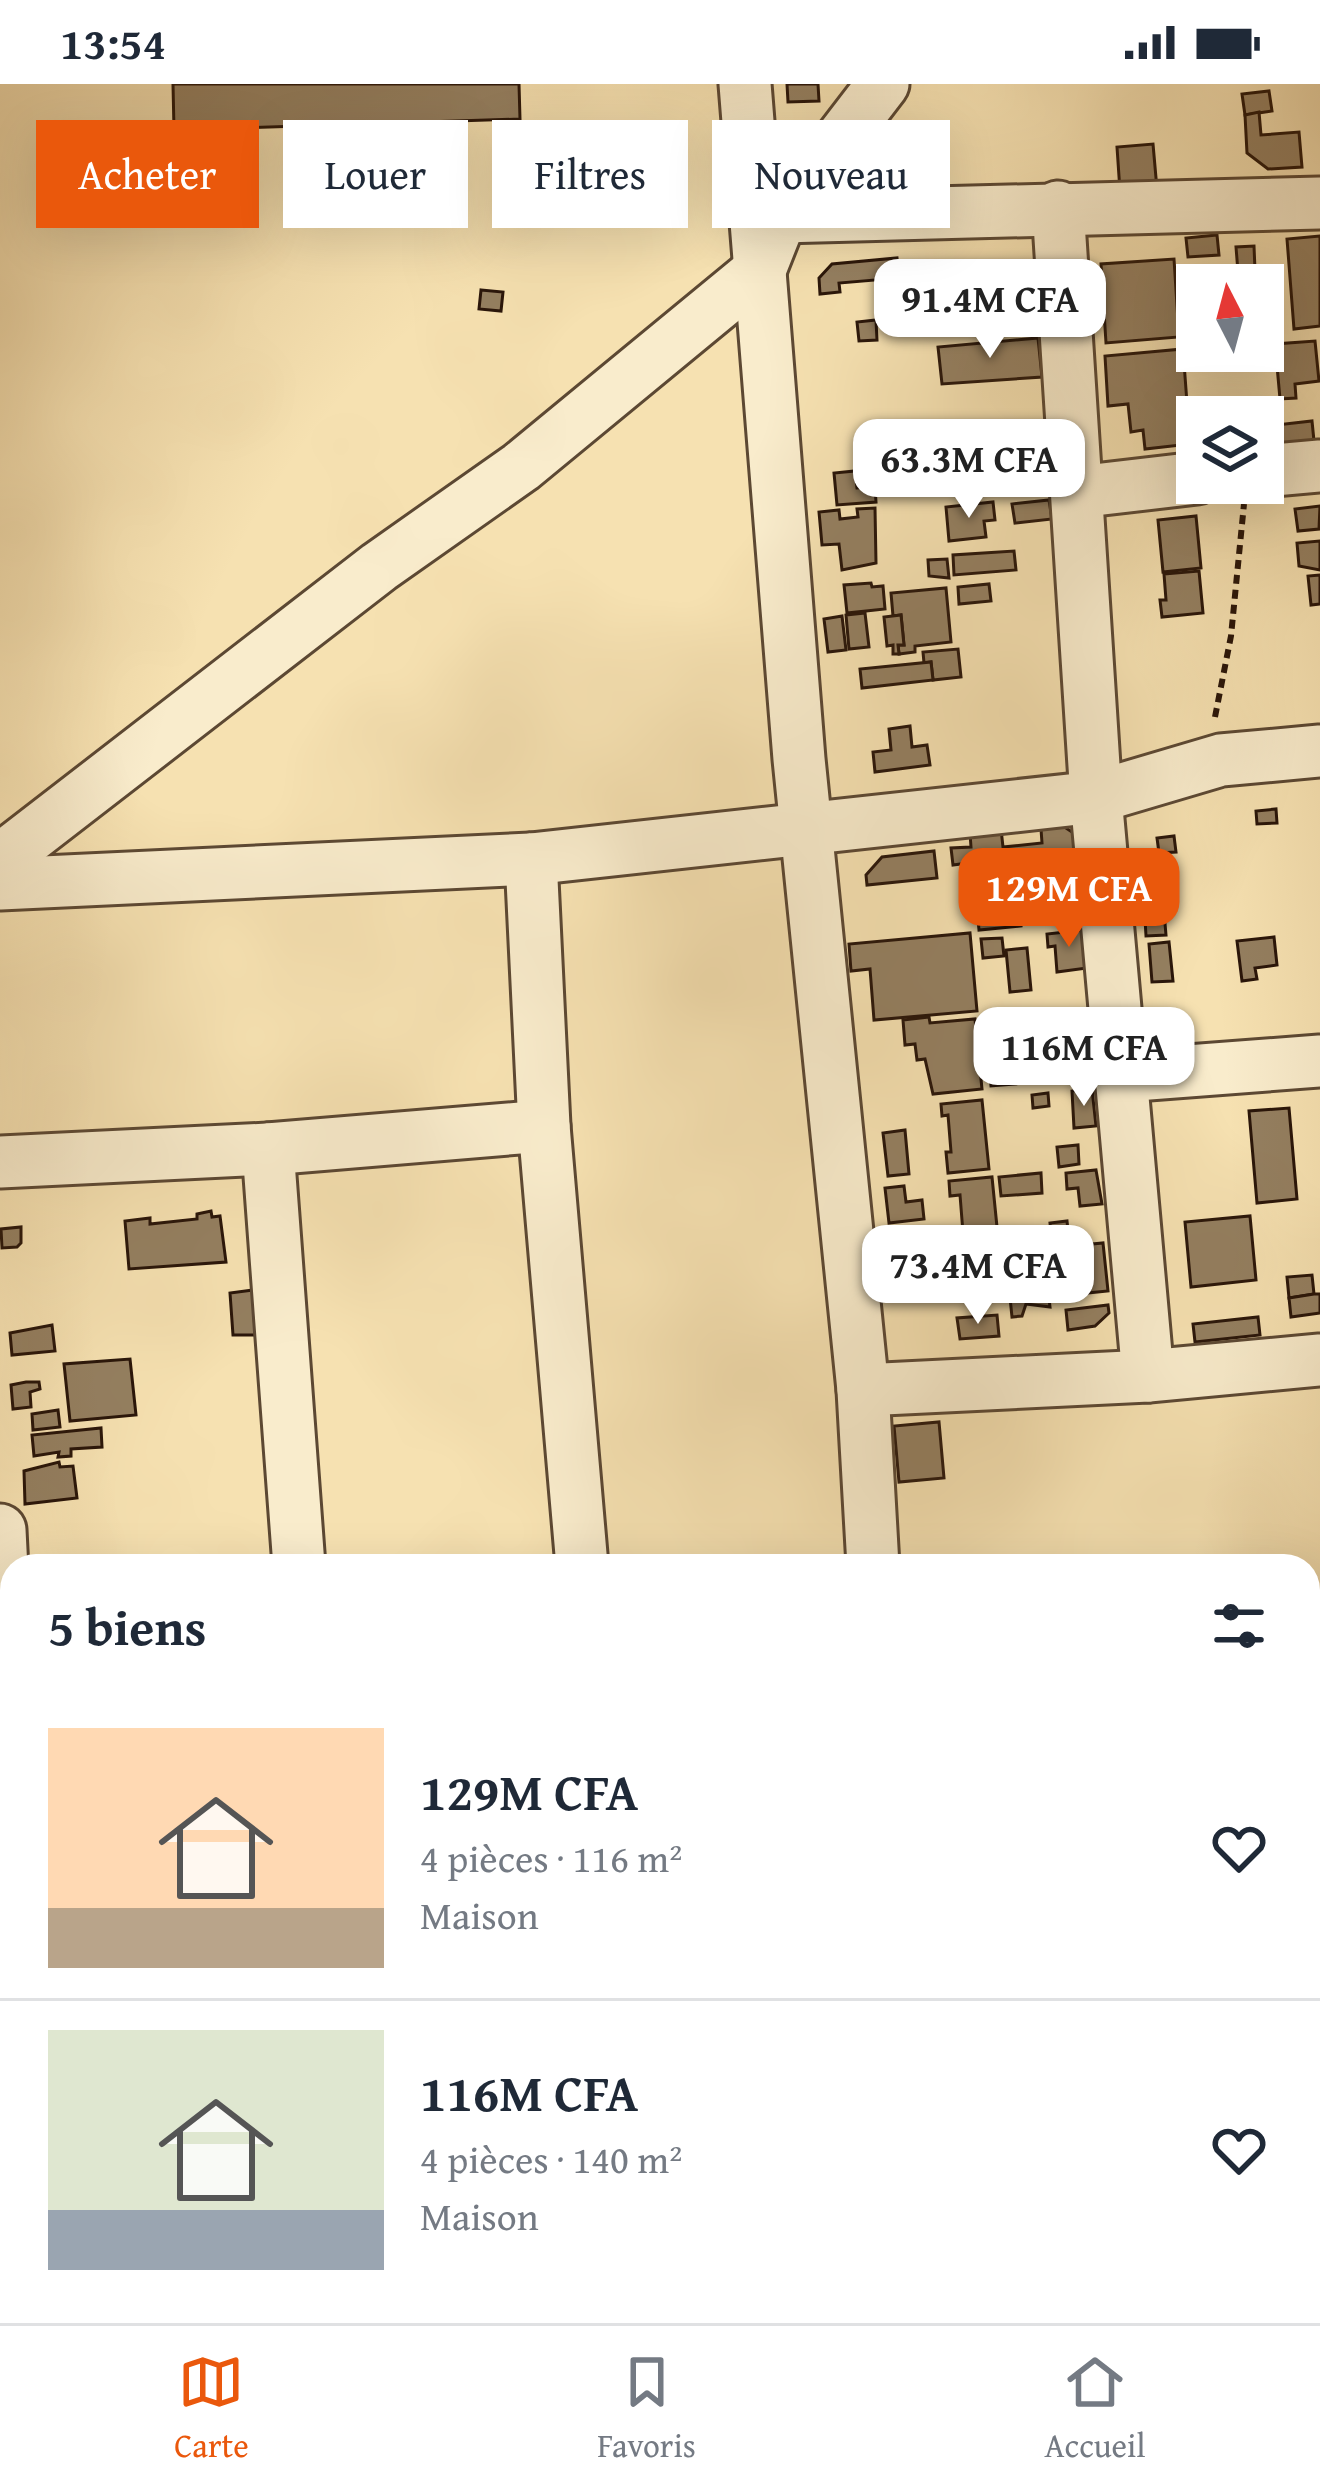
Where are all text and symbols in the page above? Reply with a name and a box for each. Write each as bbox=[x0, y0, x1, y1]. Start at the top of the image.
text: 13:54 bbox=[60, 10, 166, 75]
chip: Acheter bbox=[36, 120, 259, 228]
chip: Louer bbox=[283, 120, 468, 228]
chip: Filtres bbox=[492, 120, 688, 228]
chip: Nouveau bbox=[712, 120, 950, 228]
pin: 91.4M CFA bbox=[853, 259, 1127, 361]
north arrow bbox=[1176, 264, 1284, 372]
map controls bbox=[1176, 264, 1284, 504]
text: 91.4M CFA bbox=[901, 269, 1079, 326]
button: layers bbox=[1176, 396, 1284, 504]
pin: 63.3M CFA bbox=[832, 419, 1106, 521]
text: 63.3M CFA bbox=[880, 429, 1058, 486]
pin: 129M CFA bbox=[945, 848, 1193, 950]
text: 129M CFA bbox=[985, 858, 1153, 915]
pin: 116M CFA bbox=[960, 1007, 1208, 1109]
text: 116M CFA bbox=[1000, 1017, 1168, 1074]
pin: 73.4M CFA bbox=[841, 1225, 1115, 1327]
text: 73.4M CFA bbox=[889, 1235, 1067, 1292]
text: 5 biens bbox=[48, 1589, 206, 1664]
icon: filters bbox=[1206, 1593, 1272, 1659]
text: 129M CFA bbox=[420, 1754, 638, 1829]
icon: home bbox=[144, 1776, 288, 1920]
icon: heart bbox=[1206, 1815, 1272, 1881]
text: 4 pièces · 116 m² bbox=[420, 1829, 682, 1886]
text: Maison bbox=[420, 1886, 539, 1943]
text: 116M CFA bbox=[420, 2055, 638, 2130]
icon: home bbox=[144, 2078, 288, 2222]
icon: heart bbox=[1206, 2117, 1272, 2183]
text: 4 pièces · 140 m² bbox=[420, 2130, 682, 2187]
text: Maison bbox=[420, 2187, 539, 2244]
tab: Carte bbox=[174, 2349, 249, 2469]
tab: Favoris bbox=[597, 2349, 696, 2469]
tab: Accueil bbox=[1044, 2349, 1146, 2469]

